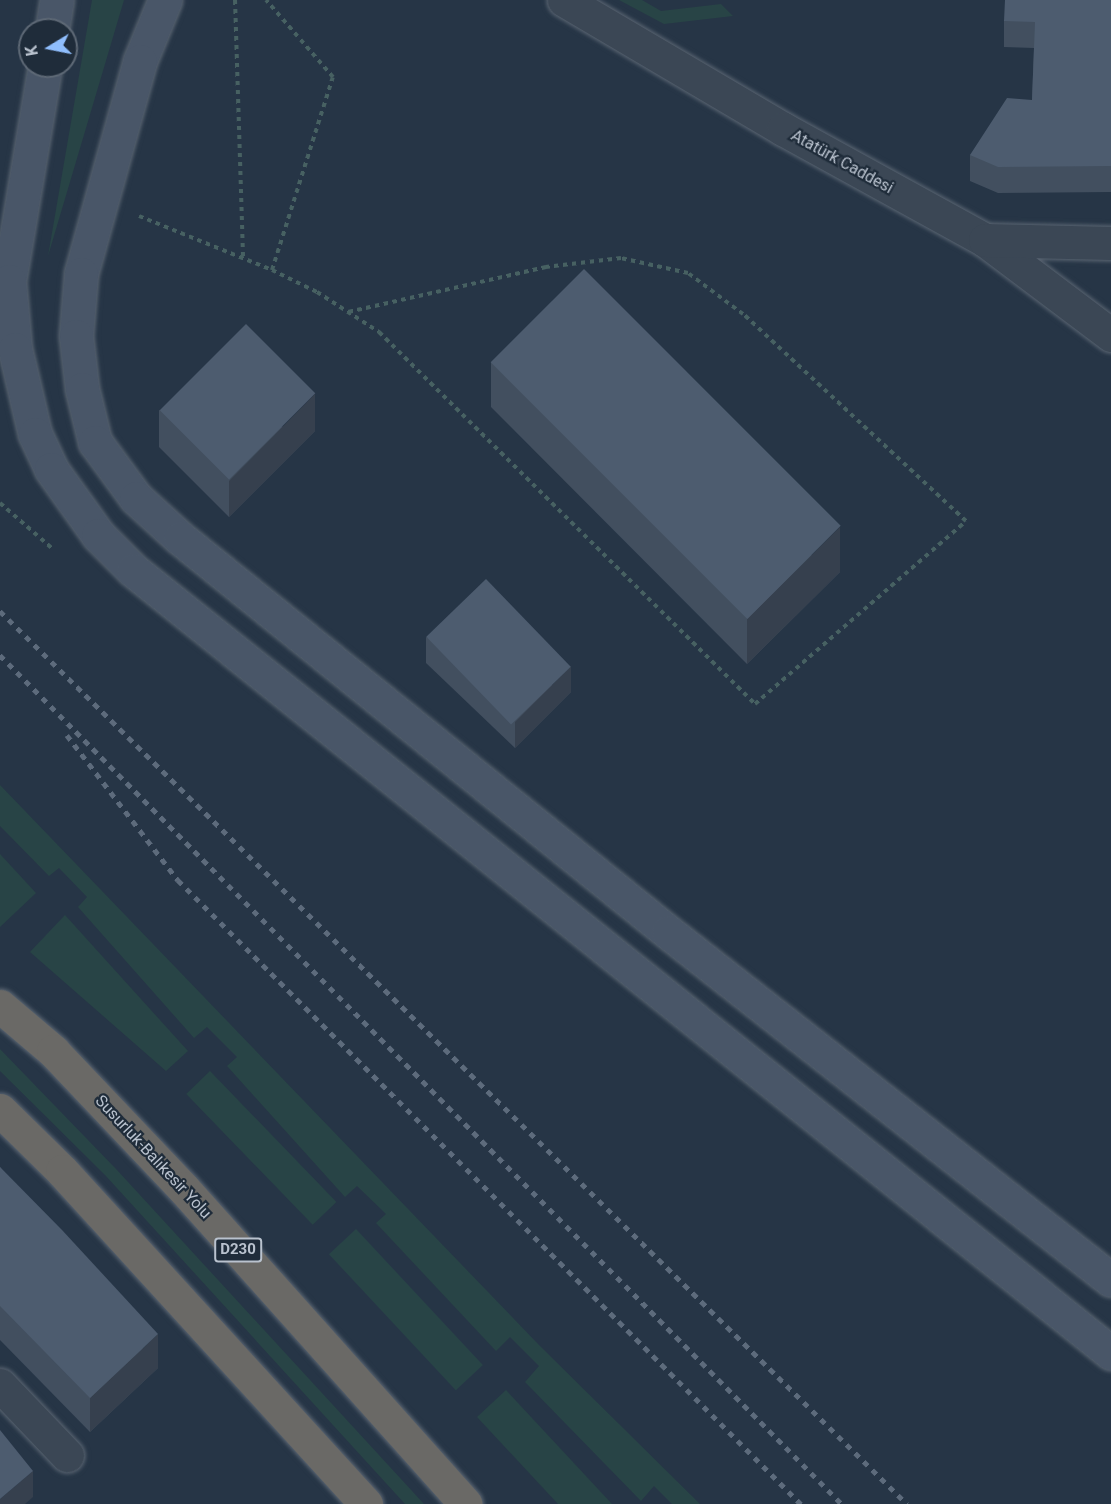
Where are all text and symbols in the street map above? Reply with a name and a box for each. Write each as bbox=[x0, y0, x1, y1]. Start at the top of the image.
north arrow bbox=[18, 18, 78, 78]
text: K bbox=[22, 44, 42, 58]
street label: Atatürk Caddesi bbox=[788, 126, 896, 198]
street label: Susurluk-Balıkesir Yolu bbox=[91, 1091, 215, 1223]
road number: D230 bbox=[214, 1238, 262, 1262]

